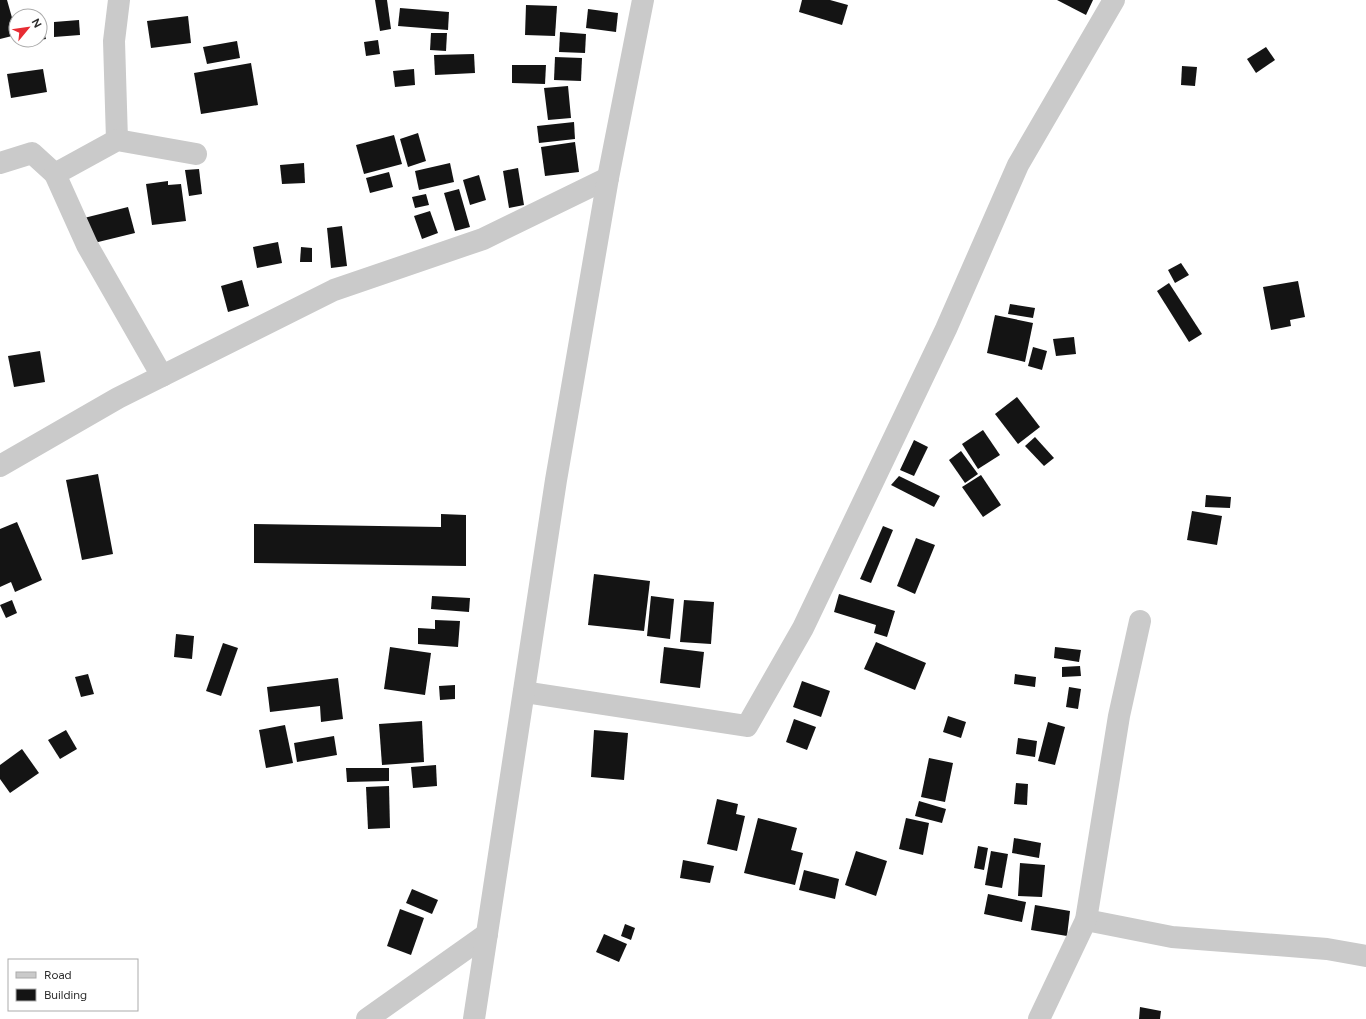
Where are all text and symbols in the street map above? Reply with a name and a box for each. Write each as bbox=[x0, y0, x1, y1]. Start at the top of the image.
north arrow bbox=[8, 8, 48, 48]
text: N bbox=[29, 17, 44, 30]
legend bbox=[8, 959, 138, 1011]
text: Road bbox=[44, 968, 72, 982]
text: Building bbox=[44, 988, 87, 1002]

